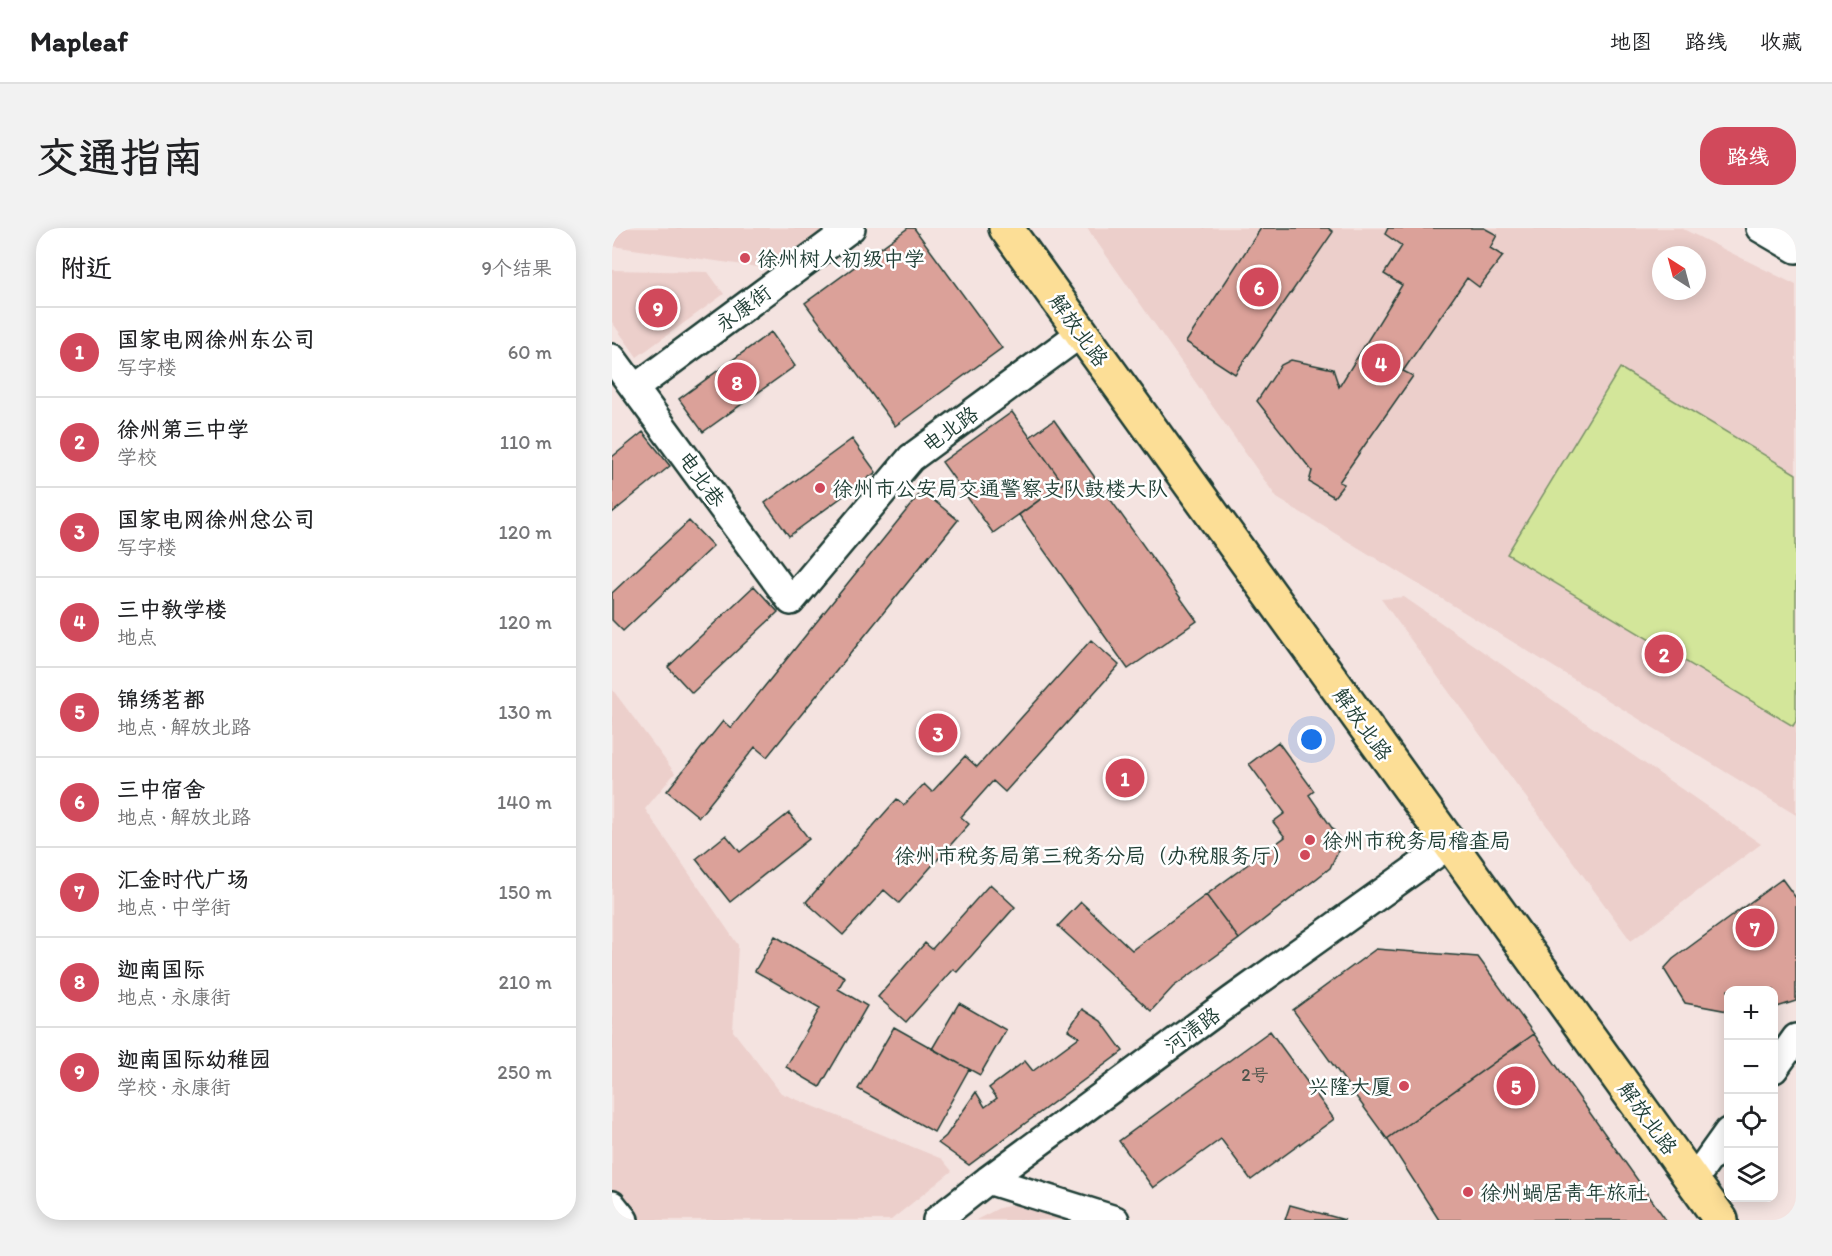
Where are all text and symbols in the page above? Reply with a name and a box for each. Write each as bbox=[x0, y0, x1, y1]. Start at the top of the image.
text: Mapleaf bbox=[30, 24, 128, 58]
text: 地图 bbox=[1610, 29, 1652, 54]
text: 路线 bbox=[1685, 29, 1727, 54]
text: 收藏 bbox=[1760, 29, 1802, 54]
button: 路线 bbox=[1700, 127, 1796, 185]
text: 交通指南 bbox=[36, 132, 204, 183]
place label: 徐州树人初级中学 bbox=[757, 246, 925, 271]
north arrow bbox=[1652, 246, 1706, 300]
marker: 徐州树人初级中学 bbox=[738, 251, 752, 265]
text: 附近 bbox=[60, 252, 112, 284]
text: 9个结果 bbox=[482, 256, 552, 280]
pin: 6 bbox=[1240, 264, 1278, 310]
street label: 永康街 bbox=[710, 279, 776, 337]
pin: 9 bbox=[638, 286, 678, 331]
street label: 解放北路 bbox=[1044, 289, 1114, 371]
text: 国家电网徐州东公司 bbox=[117, 326, 315, 353]
text: 1 bbox=[75, 340, 84, 364]
text: 60 m bbox=[508, 340, 552, 364]
pin: 4 bbox=[1362, 340, 1400, 386]
text: 写字楼 bbox=[117, 355, 177, 379]
pin: 8 bbox=[718, 360, 756, 404]
street label: 电北路 bbox=[917, 400, 983, 458]
text: 徐州第三中学 bbox=[117, 416, 249, 443]
text: 2 bbox=[74, 430, 85, 454]
text: 110 m bbox=[500, 430, 552, 454]
text: 学校 bbox=[117, 445, 157, 469]
street label: 电北巷 bbox=[673, 446, 731, 512]
place label: 徐州市公安局交通警察支队鼓楼大队 bbox=[832, 476, 1168, 501]
marker: 徐州市公安局交通警察支队鼓楼大队 bbox=[813, 481, 827, 495]
text: 国家电网徐州总公司 bbox=[117, 506, 315, 533]
text: 3 bbox=[74, 520, 85, 544]
text: 120 m bbox=[499, 520, 552, 544]
text: 写字楼 bbox=[117, 535, 177, 559]
text: 三中教学楼 bbox=[117, 596, 227, 623]
text: 4 bbox=[73, 610, 86, 634]
text: 120 m bbox=[499, 610, 552, 634]
text: 地点 bbox=[117, 625, 157, 649]
pin: 2 bbox=[1644, 632, 1684, 676]
street label: 解放北路 bbox=[1328, 683, 1398, 765]
text: 锦绣茗都 bbox=[117, 686, 205, 713]
text: 5 bbox=[74, 700, 85, 724]
text: 130 m bbox=[498, 700, 552, 724]
pin: 3 bbox=[918, 710, 958, 756]
text: 地点 · 解放北路 bbox=[117, 715, 251, 739]
your location bbox=[1297, 725, 1326, 754]
pin: 1 bbox=[1106, 756, 1144, 800]
text: 三中宿舍 bbox=[117, 776, 205, 803]
text: 6 bbox=[74, 790, 85, 814]
text: 140 m bbox=[497, 790, 552, 814]
text: 地点 · 解放北路 bbox=[117, 805, 251, 829]
place label: 徐州市税务局稽查局 bbox=[1322, 828, 1511, 853]
marker: 徐州市税务局稽查局 bbox=[1303, 833, 1317, 847]
place label: 徐州市税务局第三税务分局（办税服务厅） bbox=[894, 843, 1293, 868]
marker: 徐州市税务局第三税务分局（办税服务厅） bbox=[1298, 848, 1312, 862]
text: 汇金时代广场 bbox=[117, 866, 249, 893]
text: 7 bbox=[75, 880, 84, 904]
text: 150 m bbox=[499, 880, 552, 904]
text: 地点 · 中学街 bbox=[117, 895, 231, 919]
pin: 7 bbox=[1736, 906, 1774, 950]
text: 迦南国际 bbox=[117, 956, 205, 983]
text: 8 bbox=[74, 970, 85, 994]
text: 210 m bbox=[499, 970, 552, 994]
text: 地点 · 永康街 bbox=[117, 985, 231, 1009]
map controls bbox=[1724, 986, 1778, 1202]
button: + bbox=[1724, 986, 1778, 1040]
street label: 河清路 bbox=[1159, 1001, 1225, 1059]
button: − bbox=[1724, 1040, 1778, 1094]
text: 迦南国际幼稚园 bbox=[117, 1046, 271, 1073]
text: 9 bbox=[74, 1060, 85, 1084]
text: 250 m bbox=[497, 1060, 552, 1084]
house number: 2号 bbox=[1241, 1064, 1269, 1086]
pin: 5 bbox=[1496, 1064, 1536, 1108]
place label: 兴隆大厦 bbox=[1308, 1074, 1392, 1099]
text: 学校 · 永康街 bbox=[117, 1075, 231, 1099]
street label: 解放北路 bbox=[1613, 1077, 1683, 1159]
marker: 兴隆大厦 bbox=[1397, 1079, 1411, 1093]
button: locate bbox=[1724, 1094, 1778, 1148]
button: layers bbox=[1724, 1148, 1778, 1202]
place label: 徐州蝸居青年旅社 bbox=[1480, 1180, 1648, 1205]
marker: 徐州蝸居青年旅社 bbox=[1461, 1185, 1475, 1199]

